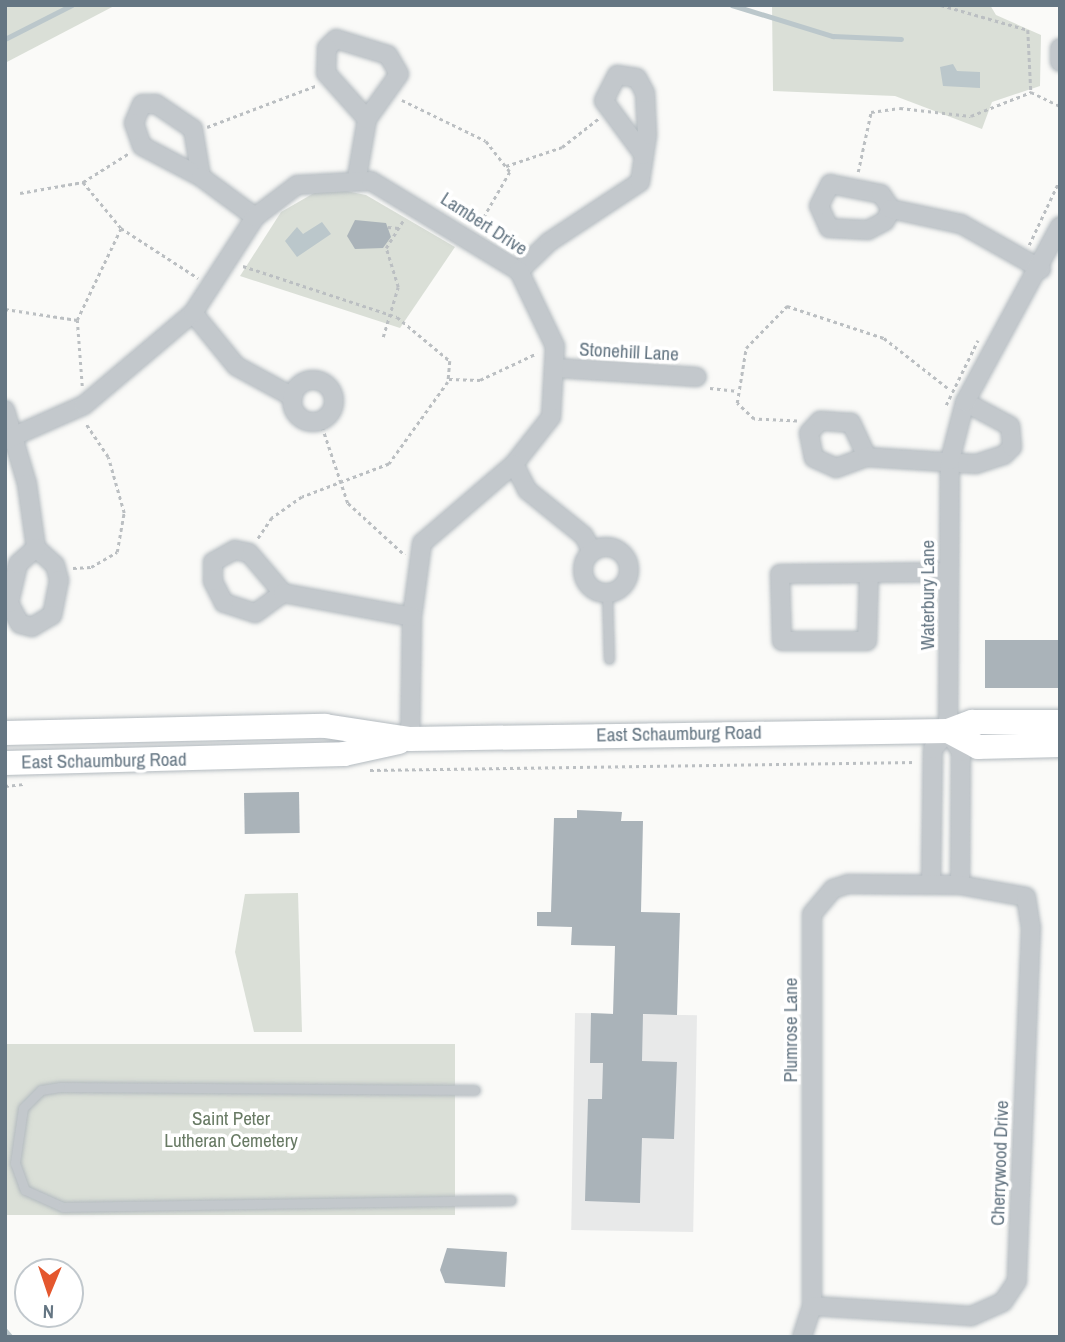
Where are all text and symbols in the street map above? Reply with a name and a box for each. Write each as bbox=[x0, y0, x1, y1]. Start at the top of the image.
street label: Lambert Drive bbox=[436, 188, 532, 260]
street label: Stonehill Lane bbox=[579, 338, 679, 366]
street label: Waterbury Lane bbox=[917, 540, 939, 650]
street label: East Schaumburg Road bbox=[596, 721, 762, 747]
street label: East Schaumburg Road bbox=[21, 748, 187, 774]
street label: Plumrose Lane bbox=[780, 978, 802, 1082]
street label: Cherrywood Drive bbox=[986, 1100, 1014, 1226]
park label: Saint Peter Lutheran Cemetery bbox=[164, 1108, 298, 1152]
north arrow bbox=[14, 1258, 84, 1328]
text: N bbox=[42, 1299, 54, 1325]

